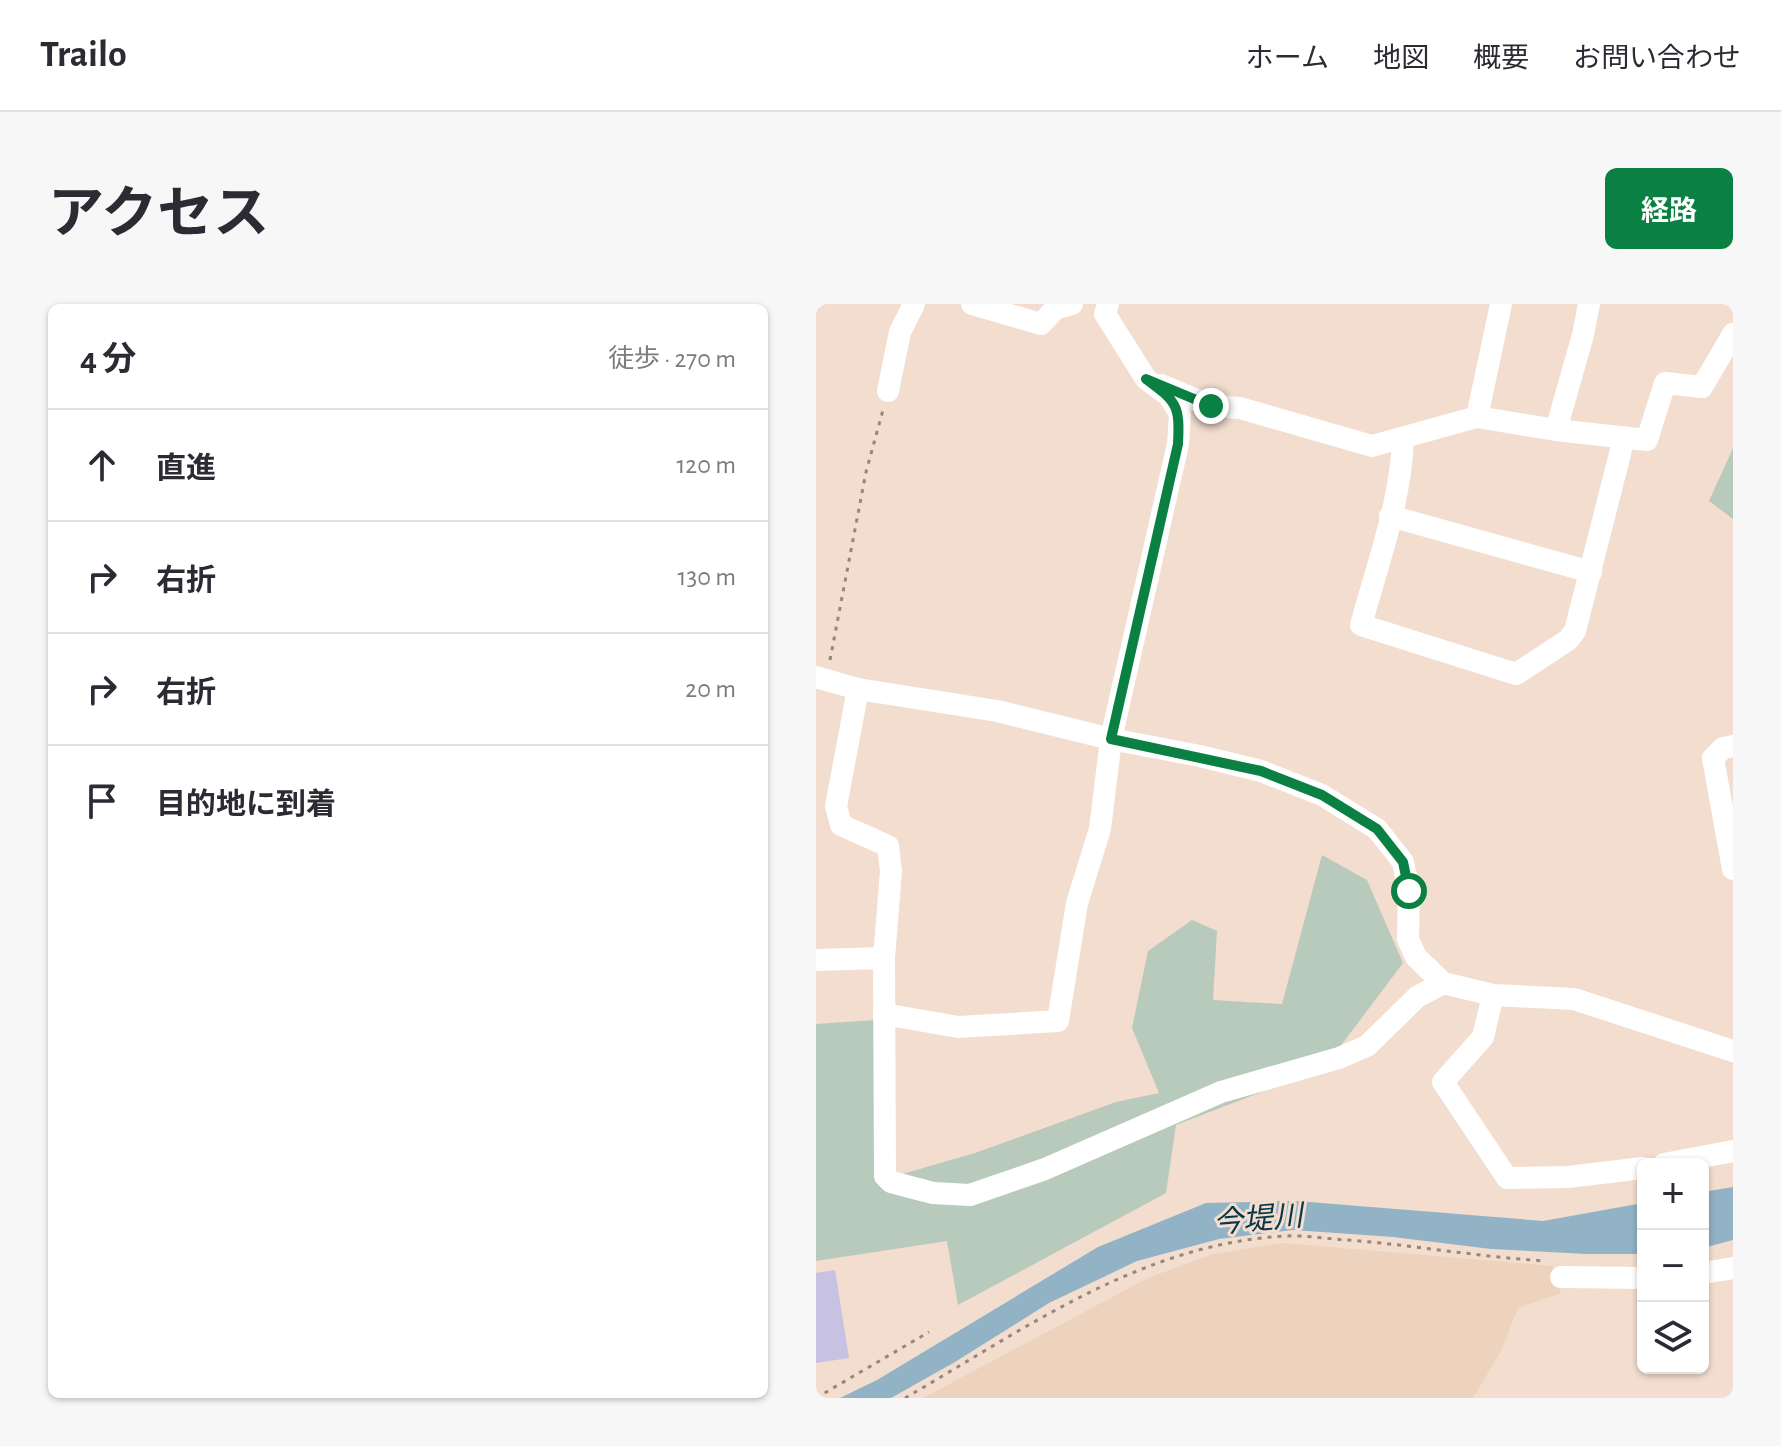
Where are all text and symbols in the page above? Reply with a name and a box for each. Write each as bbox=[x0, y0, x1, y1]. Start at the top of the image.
text: Trailo bbox=[40, 36, 127, 74]
text: ホーム bbox=[1246, 45, 1329, 73]
text: 地図 bbox=[1373, 45, 1429, 73]
text: 概要 bbox=[1473, 45, 1529, 73]
text: お問い合わせ bbox=[1573, 45, 1741, 73]
button: 経路 bbox=[1605, 168, 1733, 249]
text: アクセス bbox=[48, 187, 269, 243]
text: 4 分 bbox=[80, 343, 136, 377]
text: 徒歩 · 270 m bbox=[608, 346, 736, 372]
route end bbox=[1193, 388, 1229, 424]
icon: ahead bbox=[80, 443, 124, 487]
text: 120 m bbox=[676, 452, 736, 478]
text: 直進 bbox=[156, 454, 216, 484]
icon: right bbox=[80, 555, 124, 599]
text: 130 m bbox=[678, 564, 736, 590]
text: 右折 bbox=[156, 566, 216, 596]
icon: right bbox=[80, 667, 124, 711]
text: 20 m bbox=[685, 676, 736, 702]
text: 右折 bbox=[156, 678, 216, 708]
icon: arrive bbox=[80, 779, 124, 823]
text: 目的地に到着 bbox=[156, 790, 336, 820]
route start bbox=[1391, 873, 1427, 909]
map controls bbox=[1637, 1158, 1709, 1374]
button: + bbox=[1637, 1158, 1709, 1230]
water label: 今堤川 bbox=[1212, 1199, 1307, 1239]
button: − bbox=[1637, 1230, 1709, 1302]
button: layers bbox=[1637, 1302, 1709, 1374]

